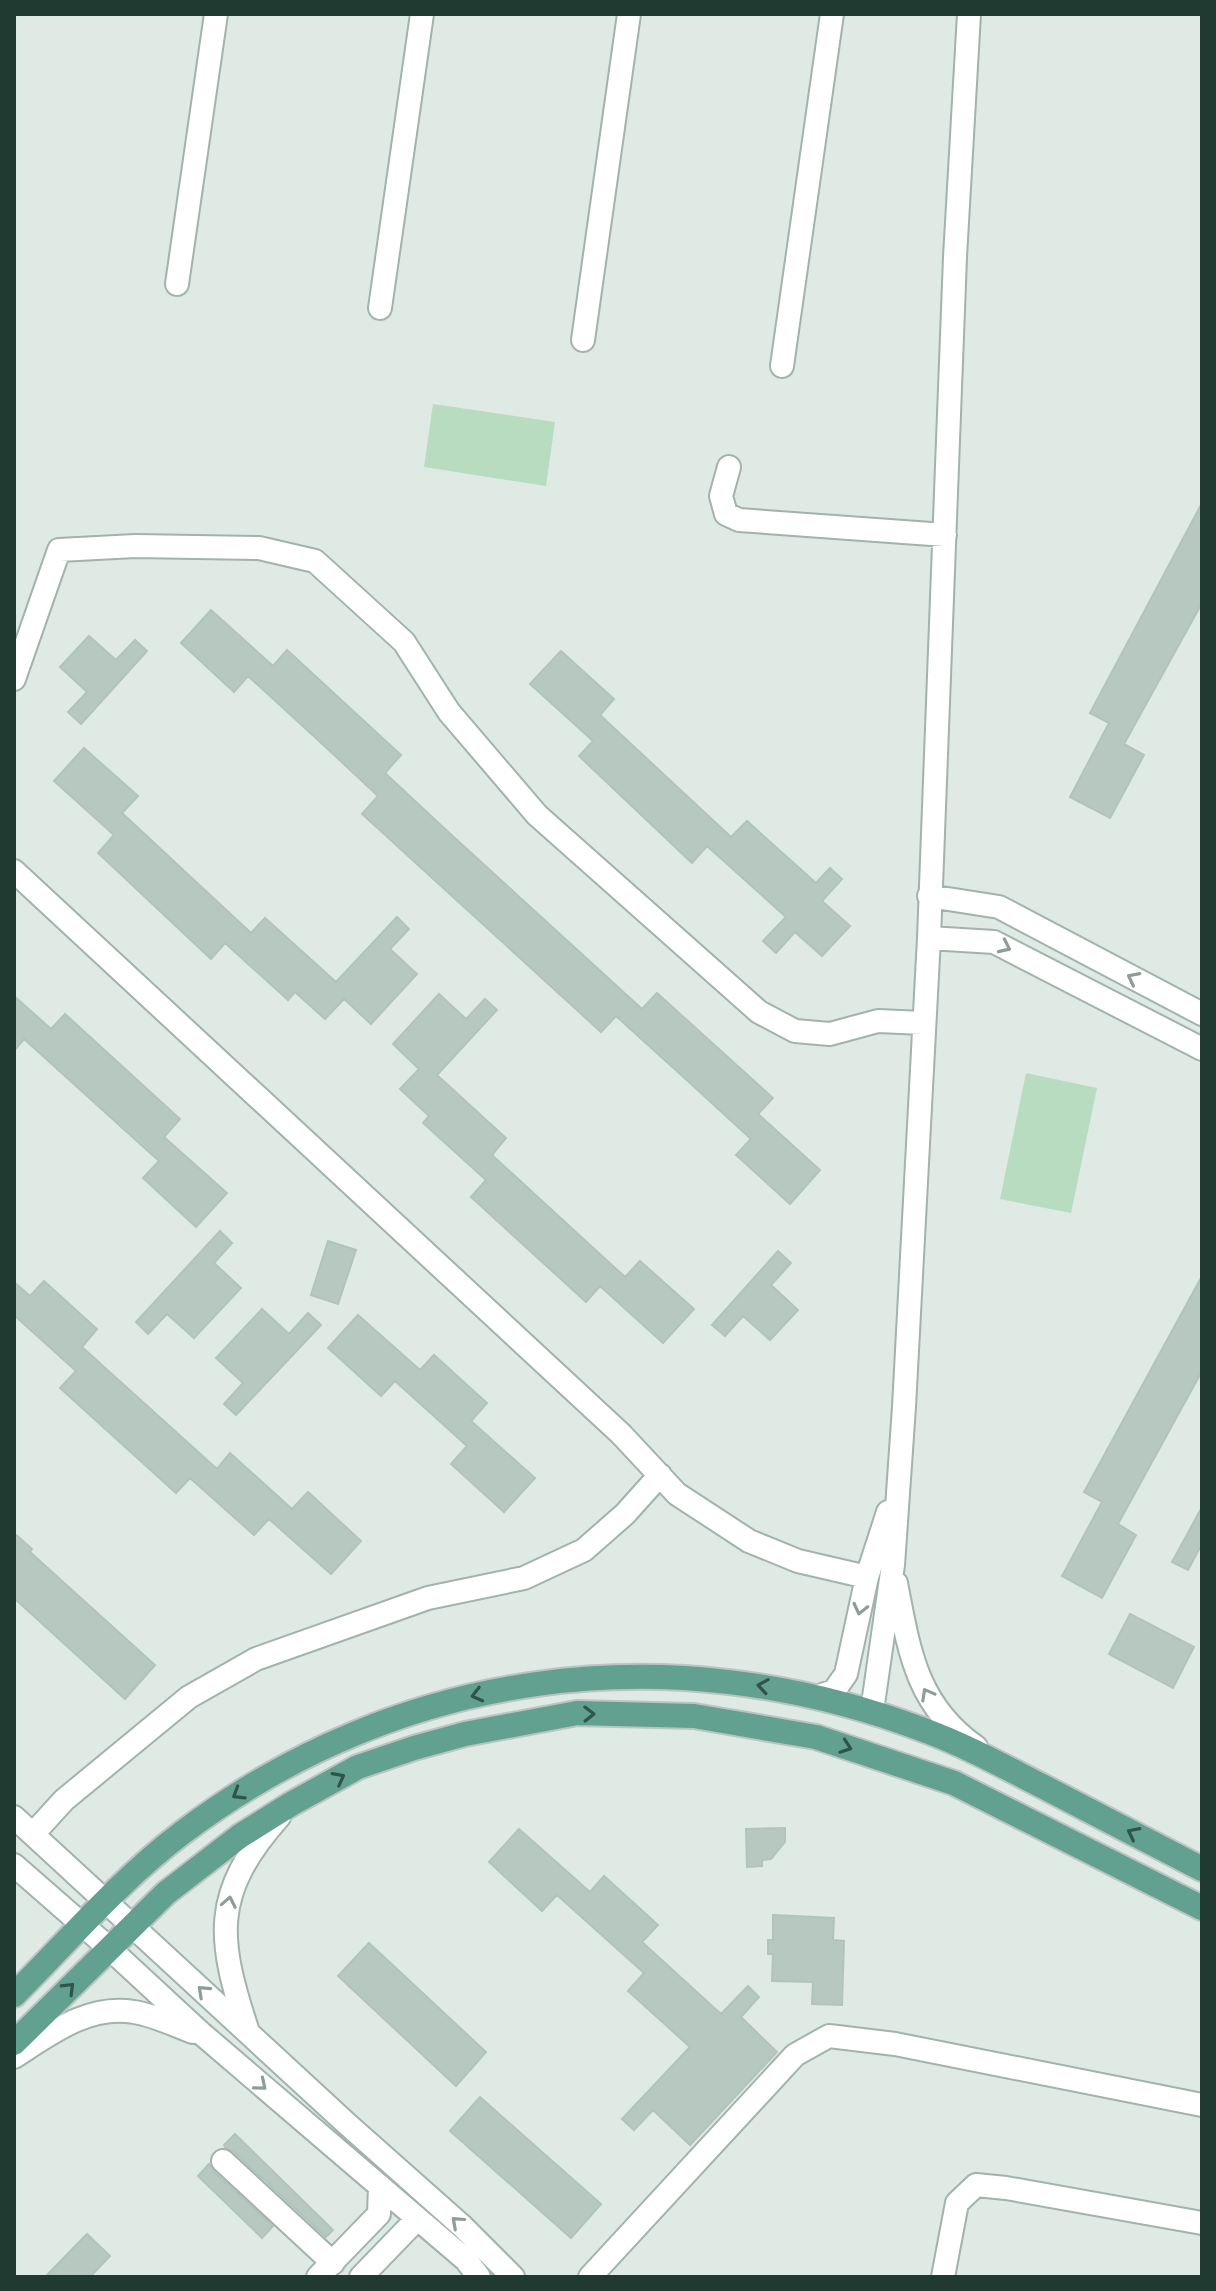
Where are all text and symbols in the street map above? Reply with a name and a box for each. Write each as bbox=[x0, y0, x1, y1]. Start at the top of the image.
one-way arrow bbox=[997, 938, 1011, 954]
one-way arrow bbox=[1126, 973, 1141, 988]
one-way arrow bbox=[852, 1602, 869, 1616]
one-way arrow bbox=[756, 1678, 770, 1695]
one-way arrow bbox=[470, 1685, 484, 1702]
one-way arrow bbox=[921, 1688, 937, 1703]
one-way arrow bbox=[583, 1705, 596, 1722]
one-way arrow bbox=[838, 1737, 852, 1753]
one-way arrow bbox=[330, 1772, 345, 1787]
one-way arrow bbox=[232, 1784, 247, 1800]
one-way arrow bbox=[1126, 1827, 1141, 1842]
one-way arrow bbox=[220, 1895, 237, 1909]
one-way arrow bbox=[60, 1983, 74, 1997]
one-way arrow bbox=[198, 1985, 212, 2000]
one-way arrow bbox=[251, 2075, 266, 2090]
one-way arrow bbox=[452, 2218, 467, 2232]

